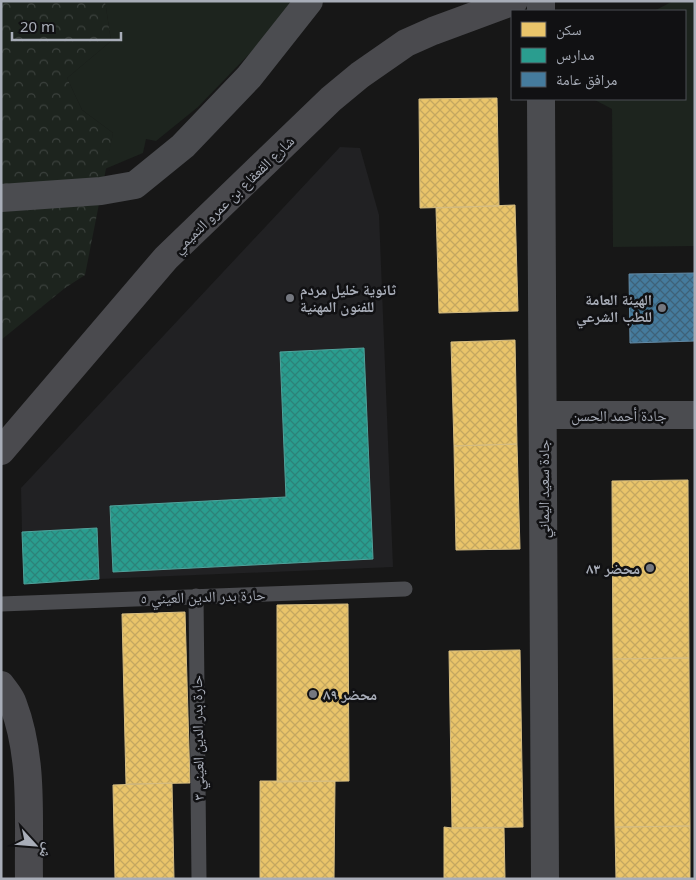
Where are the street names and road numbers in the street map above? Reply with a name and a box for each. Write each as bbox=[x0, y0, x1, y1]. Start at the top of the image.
street label: شارع القعقاع بن عمرو التميمي bbox=[168, 131, 300, 259]
street label: جادة أحمد الحسن bbox=[571, 405, 667, 426]
street label: جادة سعيد اليماني bbox=[533, 439, 556, 538]
street label: حارة بدر الدين العيني ٥ bbox=[140, 584, 267, 611]
street label: حارة بدر الدين العيني ٣ bbox=[186, 675, 211, 801]

